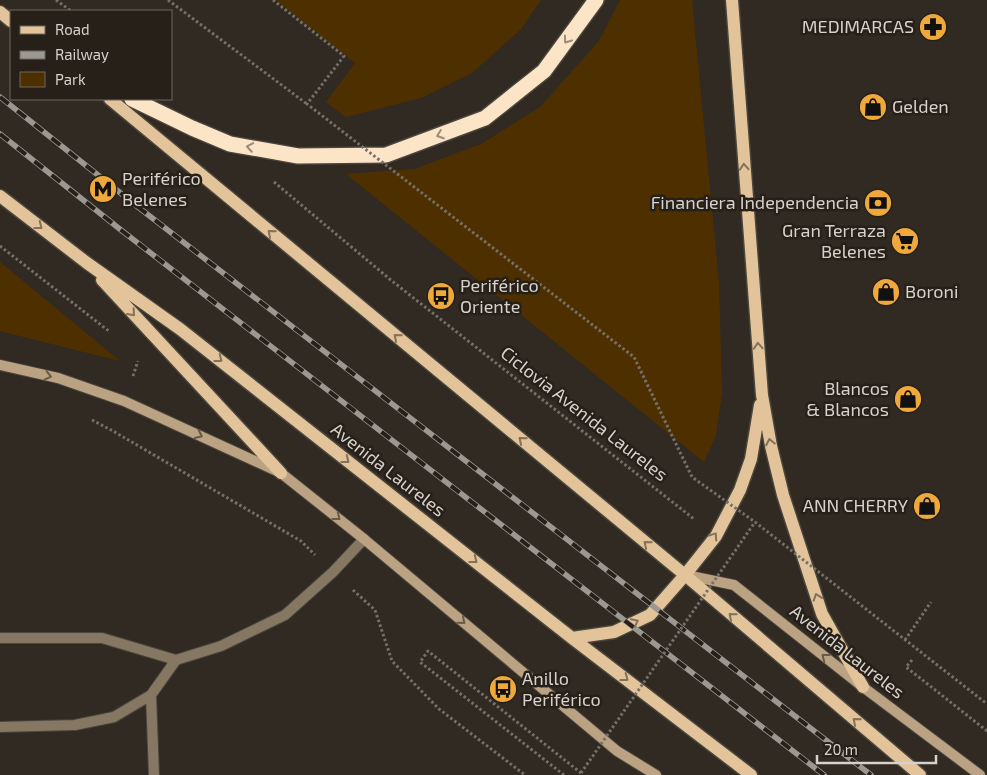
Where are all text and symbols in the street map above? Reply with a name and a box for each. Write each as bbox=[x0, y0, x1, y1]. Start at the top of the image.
legend bbox=[10, 10, 172, 100]
pharmacy icon: MEDIMARCAS bbox=[918, 12, 948, 42]
place label: MEDIMARCAS bbox=[802, 15, 914, 37]
text: Road bbox=[55, 20, 90, 38]
one-way arrow bbox=[564, 34, 573, 43]
text: Railway bbox=[55, 45, 109, 63]
text: Park bbox=[55, 70, 86, 88]
shop icon: Gelden bbox=[858, 92, 888, 122]
place label: Gelden bbox=[892, 95, 949, 117]
one-way arrow bbox=[437, 129, 445, 139]
one-way arrow bbox=[245, 143, 254, 153]
one-way arrow bbox=[739, 162, 750, 170]
place label: Periférico Belenes bbox=[122, 167, 201, 210]
metro station icon: Periférico Belenes bbox=[88, 174, 118, 204]
bank icon: Financiera Independencia bbox=[863, 188, 893, 218]
place label: Financiera Independencia bbox=[651, 191, 859, 213]
place label: Gran Terraza Belenes bbox=[782, 219, 886, 262]
one-way arrow bbox=[33, 220, 42, 228]
supermarket icon: Gran Terraza Belenes bbox=[890, 226, 920, 256]
one-way arrow bbox=[268, 230, 277, 239]
place label: Periférico Oriente bbox=[460, 274, 539, 317]
shop icon: Boroni bbox=[871, 277, 901, 307]
place label: Boroni bbox=[905, 280, 959, 302]
bus stop icon: Periférico Oriente bbox=[426, 281, 456, 311]
one-way arrow bbox=[126, 307, 135, 316]
one-way arrow bbox=[393, 333, 402, 342]
street label: Ciclovia Avenida Laureles bbox=[497, 341, 672, 485]
one-way arrow bbox=[753, 342, 764, 350]
one-way arrow bbox=[213, 353, 223, 362]
one-way arrow bbox=[43, 370, 52, 381]
place label: Blancos & Blancos bbox=[806, 377, 889, 420]
shop icon: Blancos & Blancos bbox=[893, 384, 923, 414]
street label: Avenida Laureles bbox=[327, 418, 450, 521]
one-way arrow bbox=[194, 429, 203, 439]
one-way arrow bbox=[766, 437, 776, 446]
one-way arrow bbox=[519, 438, 528, 446]
one-way arrow bbox=[340, 454, 349, 462]
shop icon: ANN CHERRY bbox=[912, 491, 942, 521]
place label: ANN CHERRY bbox=[803, 494, 909, 516]
one-way arrow bbox=[331, 512, 340, 520]
one-way arrow bbox=[708, 533, 717, 542]
one-way arrow bbox=[644, 541, 653, 549]
one-way arrow bbox=[468, 555, 477, 563]
one-way arrow bbox=[813, 594, 823, 602]
street label: Avenida Laureles bbox=[786, 600, 909, 703]
one-way arrow bbox=[728, 613, 737, 622]
one-way arrow bbox=[457, 616, 466, 625]
one-way arrow bbox=[630, 618, 639, 628]
one-way arrow bbox=[821, 654, 831, 663]
place label: Anillo Periférico bbox=[522, 667, 601, 710]
one-way arrow bbox=[619, 673, 628, 681]
bus stop icon: Anillo Periférico bbox=[488, 674, 518, 704]
one-way arrow bbox=[853, 718, 862, 727]
scale bar bbox=[817, 732, 936, 764]
text: 20 m bbox=[824, 740, 858, 758]

